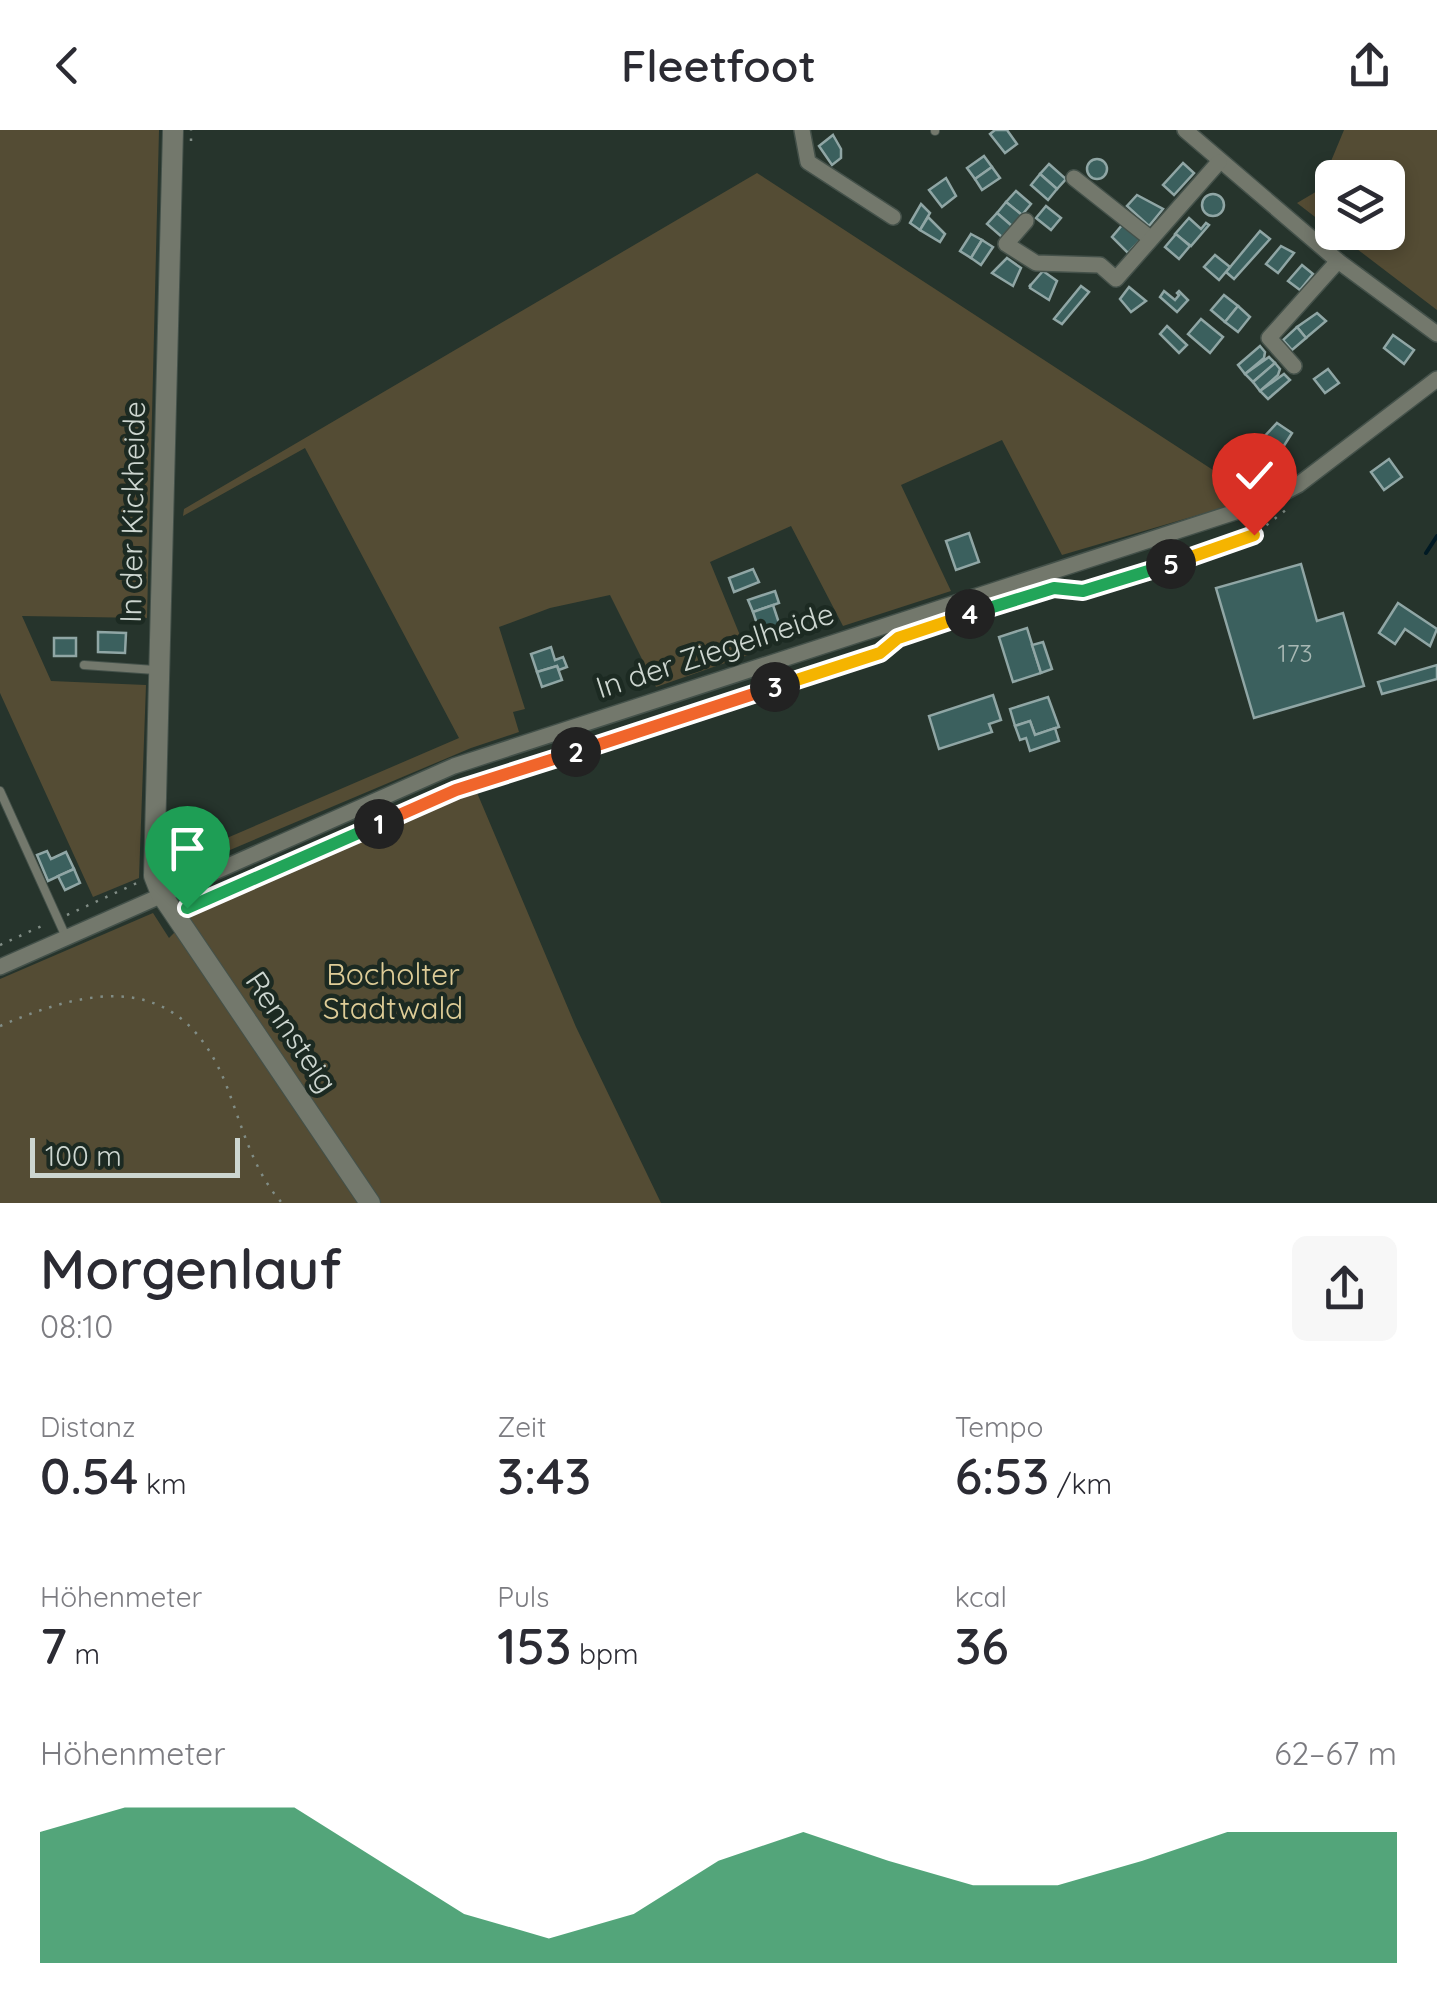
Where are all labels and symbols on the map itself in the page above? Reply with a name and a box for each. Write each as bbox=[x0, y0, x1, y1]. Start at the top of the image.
street label: In der Kickheide bbox=[111, 401, 153, 623]
pin bbox=[1212, 433, 1297, 536]
pin: 5 bbox=[1146, 539, 1196, 589]
pin: 4 bbox=[945, 589, 995, 639]
street label: In der Ziegelheide bbox=[591, 594, 838, 706]
house number: 173 bbox=[1277, 637, 1313, 668]
pin: 3 bbox=[750, 662, 800, 712]
pin: 2 bbox=[551, 727, 601, 777]
pin: 1 bbox=[354, 799, 404, 849]
pin bbox=[145, 806, 230, 909]
park label: Bocholter Stadtwald bbox=[323, 955, 463, 1027]
street label: Rennsteig bbox=[238, 964, 346, 1099]
scale bar bbox=[30, 1133, 240, 1178]

